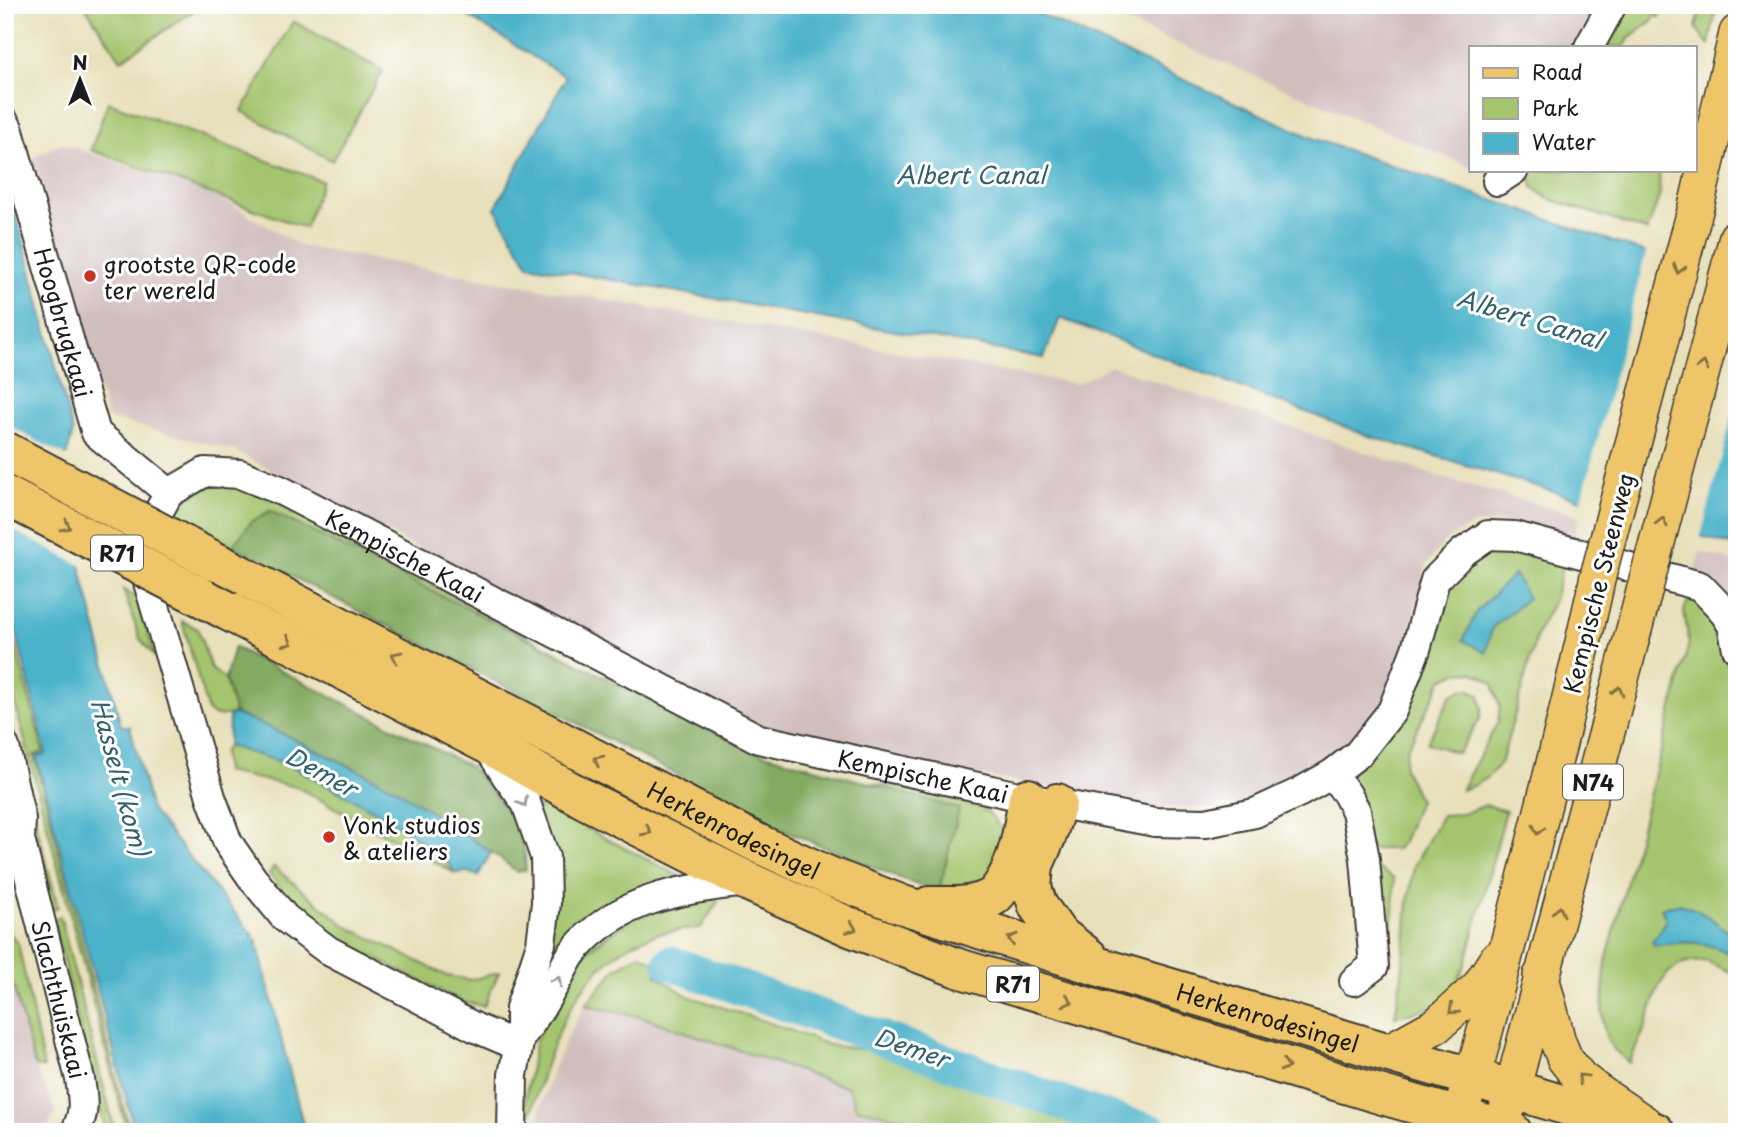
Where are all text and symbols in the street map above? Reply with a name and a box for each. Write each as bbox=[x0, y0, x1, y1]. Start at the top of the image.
north arrow bbox=[46, 46, 116, 116]
legend bbox=[1469, 46, 1696, 172]
text: N bbox=[72, 48, 88, 76]
text: Road bbox=[1532, 55, 1583, 87]
text: Park bbox=[1532, 91, 1579, 123]
text: Water bbox=[1532, 125, 1596, 157]
water label: Albert Canal bbox=[896, 156, 1049, 192]
street label: Hoogbrugkaai bbox=[26, 243, 102, 401]
place label: grootste QR-code ter wereld bbox=[104, 246, 297, 307]
one-way arrow bbox=[1673, 263, 1688, 275]
marker: grootste QR-code ter wereld bbox=[82, 268, 98, 284]
water label: Albert Canal bbox=[1453, 279, 1610, 358]
one-way arrow bbox=[1695, 360, 1709, 372]
street label: Kempische Steenweg bbox=[1554, 469, 1642, 697]
street label: Kempische Kaai bbox=[320, 499, 490, 611]
one-way arrow bbox=[1654, 516, 1669, 528]
one-way arrow bbox=[59, 518, 71, 532]
road number: R71 bbox=[91, 536, 143, 570]
one-way arrow bbox=[281, 634, 294, 647]
one-way arrow bbox=[391, 650, 403, 664]
one-way arrow bbox=[1610, 685, 1624, 697]
water label: Hasselt (kom) bbox=[83, 695, 160, 861]
water label: Demer bbox=[280, 737, 367, 807]
street label: Kempische Kaai bbox=[835, 739, 1012, 811]
one-way arrow bbox=[593, 755, 605, 769]
road number: N74 bbox=[1563, 764, 1623, 800]
street label: Herkenrodesingel bbox=[642, 772, 826, 887]
one-way arrow bbox=[515, 794, 528, 807]
place label: Vonk studios & ateliers bbox=[343, 807, 481, 868]
one-way arrow bbox=[640, 822, 652, 836]
one-way arrow bbox=[1532, 824, 1546, 836]
marker: Vonk studios & ateliers bbox=[321, 829, 337, 845]
one-way arrow bbox=[1551, 905, 1565, 917]
street label: Slachthuiskaai bbox=[23, 916, 97, 1082]
one-way arrow bbox=[846, 919, 858, 933]
one-way arrow bbox=[1006, 933, 1018, 948]
road number: R71 bbox=[987, 967, 1039, 1002]
street label: Herkenrodesingel bbox=[1173, 973, 1363, 1061]
one-way arrow bbox=[549, 976, 562, 988]
one-way arrow bbox=[1061, 992, 1073, 1007]
one-way arrow bbox=[1448, 1002, 1461, 1015]
water label: Demer bbox=[870, 1018, 958, 1078]
one-way arrow bbox=[1279, 1057, 1291, 1072]
one-way arrow bbox=[1578, 1074, 1590, 1086]

